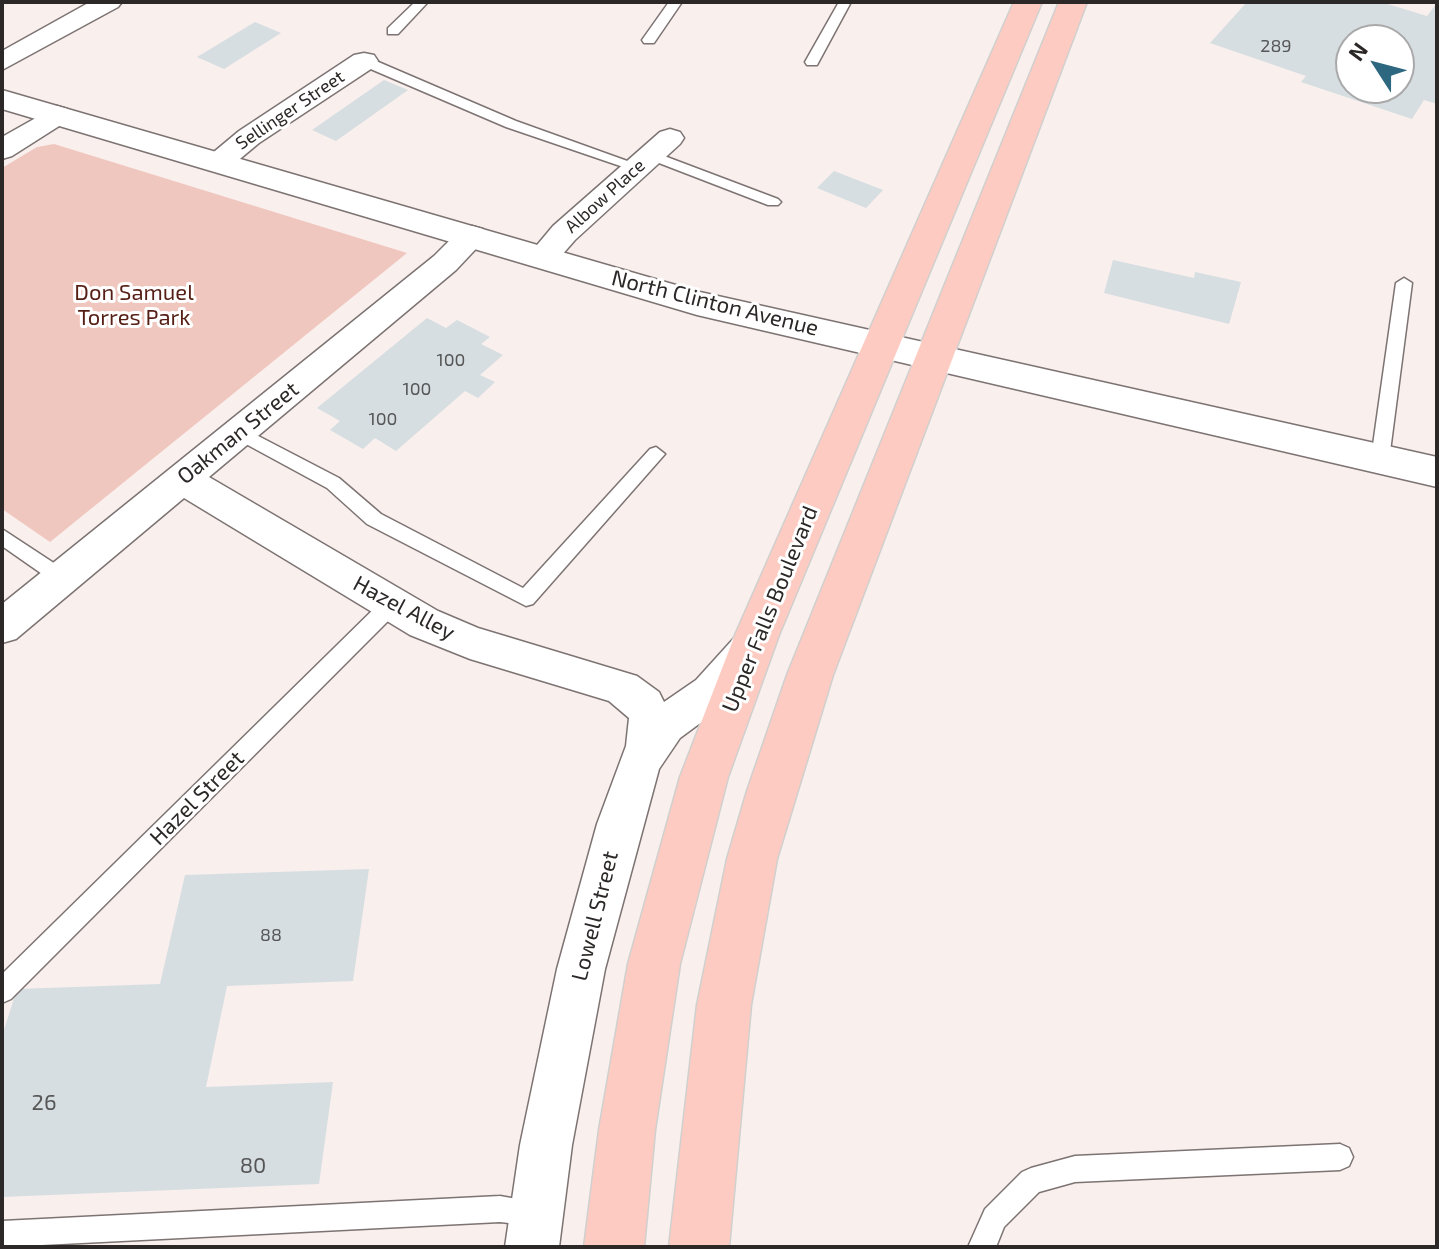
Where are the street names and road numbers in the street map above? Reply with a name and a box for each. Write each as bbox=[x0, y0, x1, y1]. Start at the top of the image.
street label: Sellinger Street bbox=[232, 66, 348, 154]
street label: Albow Place bbox=[561, 155, 649, 237]
street label: North Clinton Avenue bbox=[609, 264, 821, 342]
street label: Oakman Street bbox=[172, 376, 304, 490]
street label: Upper Falls Boulevard bbox=[717, 502, 823, 716]
street label: Hazel Alley bbox=[349, 570, 459, 646]
street label: Hazel Street bbox=[144, 745, 250, 851]
street label: Lowell Street bbox=[566, 848, 624, 984]

